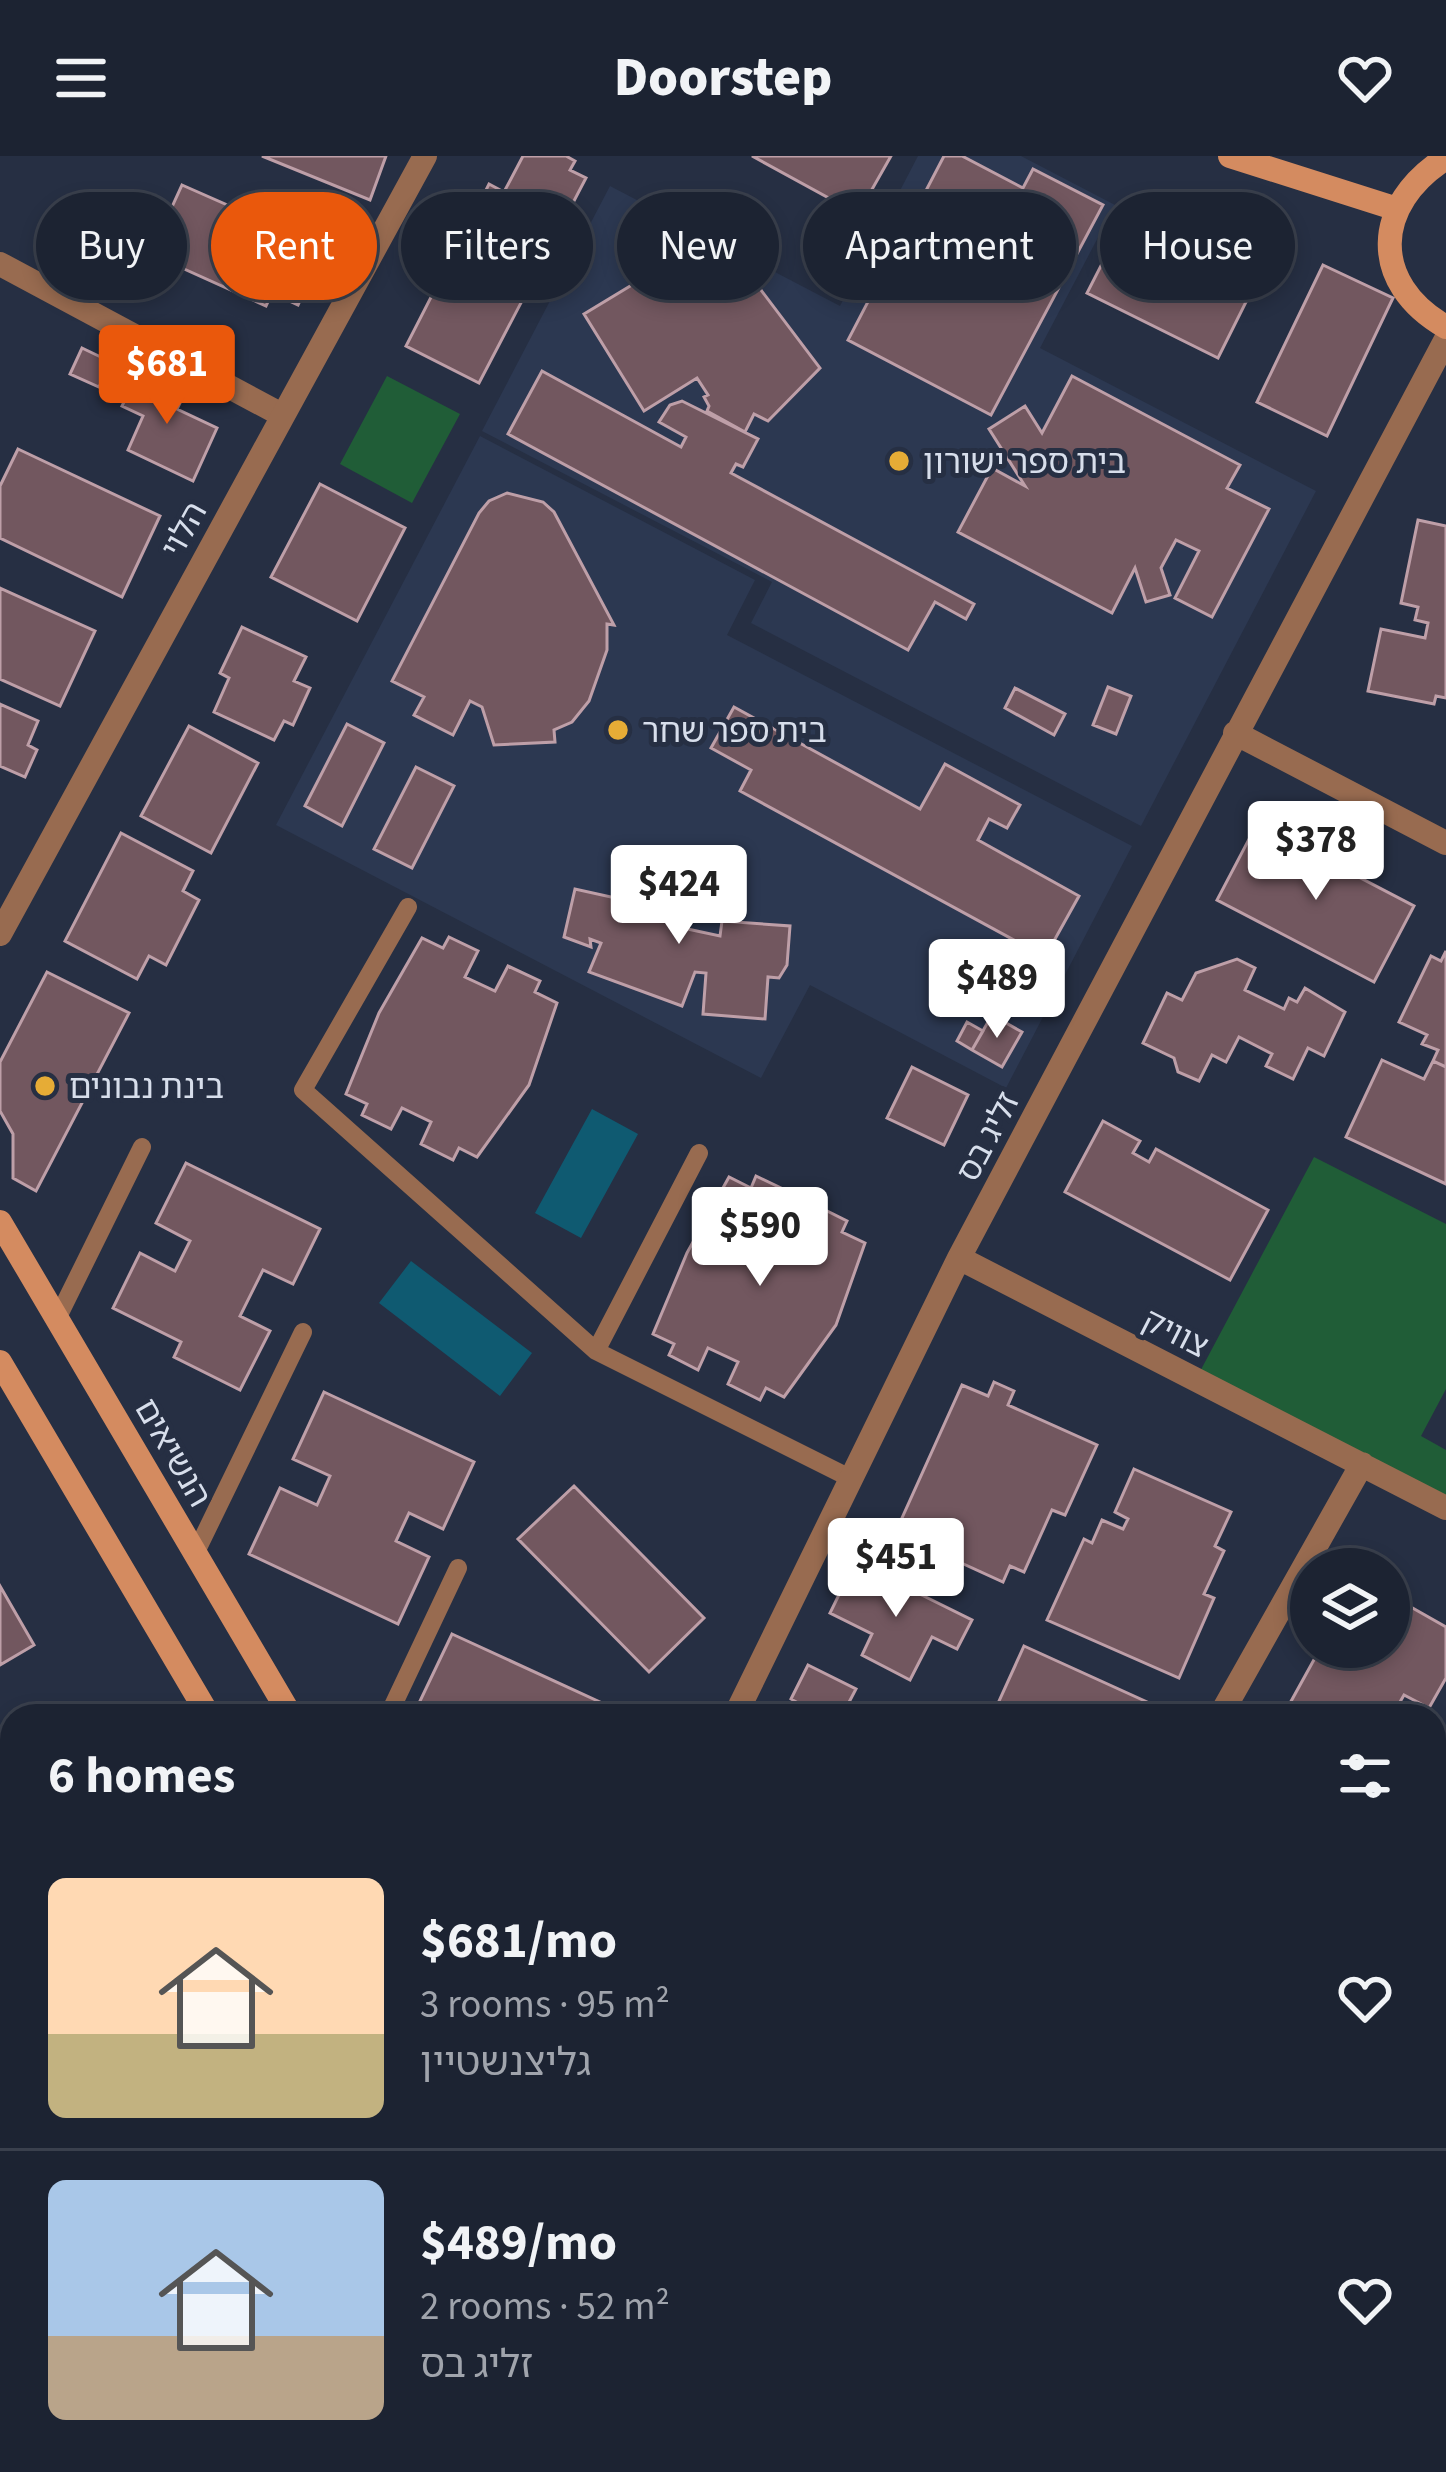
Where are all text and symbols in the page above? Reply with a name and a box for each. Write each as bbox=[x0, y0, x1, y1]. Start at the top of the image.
text: Doorstep bbox=[614, 40, 832, 117]
icon: menu bbox=[48, 45, 114, 111]
icon: heart bbox=[1332, 45, 1398, 111]
chip: Buy bbox=[36, 192, 187, 300]
chip: Rent bbox=[211, 192, 377, 300]
chip: Filters bbox=[401, 192, 593, 300]
chip: New bbox=[617, 192, 779, 300]
chip: Apartment bbox=[803, 192, 1076, 300]
chip: House bbox=[1100, 192, 1295, 300]
pin: $681 bbox=[96, 325, 238, 427]
text: $681 bbox=[126, 336, 208, 392]
place label: בית ספר ישורון bbox=[923, 439, 1126, 486]
marker: בית ספר ישורון bbox=[886, 448, 912, 474]
street label: הלוי bbox=[150, 493, 219, 566]
place label: בית ספר שחר bbox=[642, 708, 827, 755]
marker: בית ספר שחר bbox=[605, 717, 631, 743]
pin: $378 bbox=[1245, 801, 1387, 903]
text: $378 bbox=[1275, 812, 1357, 868]
pin: $424 bbox=[608, 845, 750, 947]
text: $424 bbox=[638, 856, 720, 912]
pin: $489 bbox=[926, 939, 1068, 1041]
text: $489 bbox=[956, 950, 1038, 1006]
place label: בינת נבונים bbox=[69, 1064, 224, 1111]
marker: בינת נבונים bbox=[32, 1073, 58, 1099]
street label: זליג בס bbox=[945, 1083, 1032, 1190]
pin: $590 bbox=[689, 1187, 831, 1289]
text: $590 bbox=[719, 1198, 801, 1254]
street label: צוויק bbox=[1134, 1297, 1217, 1370]
street label: הנשיאים bbox=[123, 1390, 223, 1516]
pin: $451 bbox=[825, 1518, 967, 1620]
text: $451 bbox=[855, 1529, 937, 1585]
map controls bbox=[1290, 1548, 1410, 1668]
button: layers bbox=[1290, 1548, 1410, 1668]
text: 6 homes bbox=[48, 1740, 235, 1812]
icon: filters bbox=[1332, 1743, 1398, 1809]
text: $681/mo bbox=[420, 1905, 617, 1977]
icon: home bbox=[144, 1926, 288, 2070]
icon: heart bbox=[1332, 1965, 1398, 2031]
text: 3 rooms · 95 m² bbox=[420, 1977, 670, 2033]
text: גליצנשטיין bbox=[420, 2035, 591, 2091]
text: $489/mo bbox=[420, 2207, 617, 2279]
icon: home bbox=[144, 2228, 288, 2372]
icon: heart bbox=[1332, 2267, 1398, 2333]
text: 2 rooms · 52 m² bbox=[420, 2279, 670, 2335]
text: זליג בס bbox=[420, 2337, 533, 2393]

